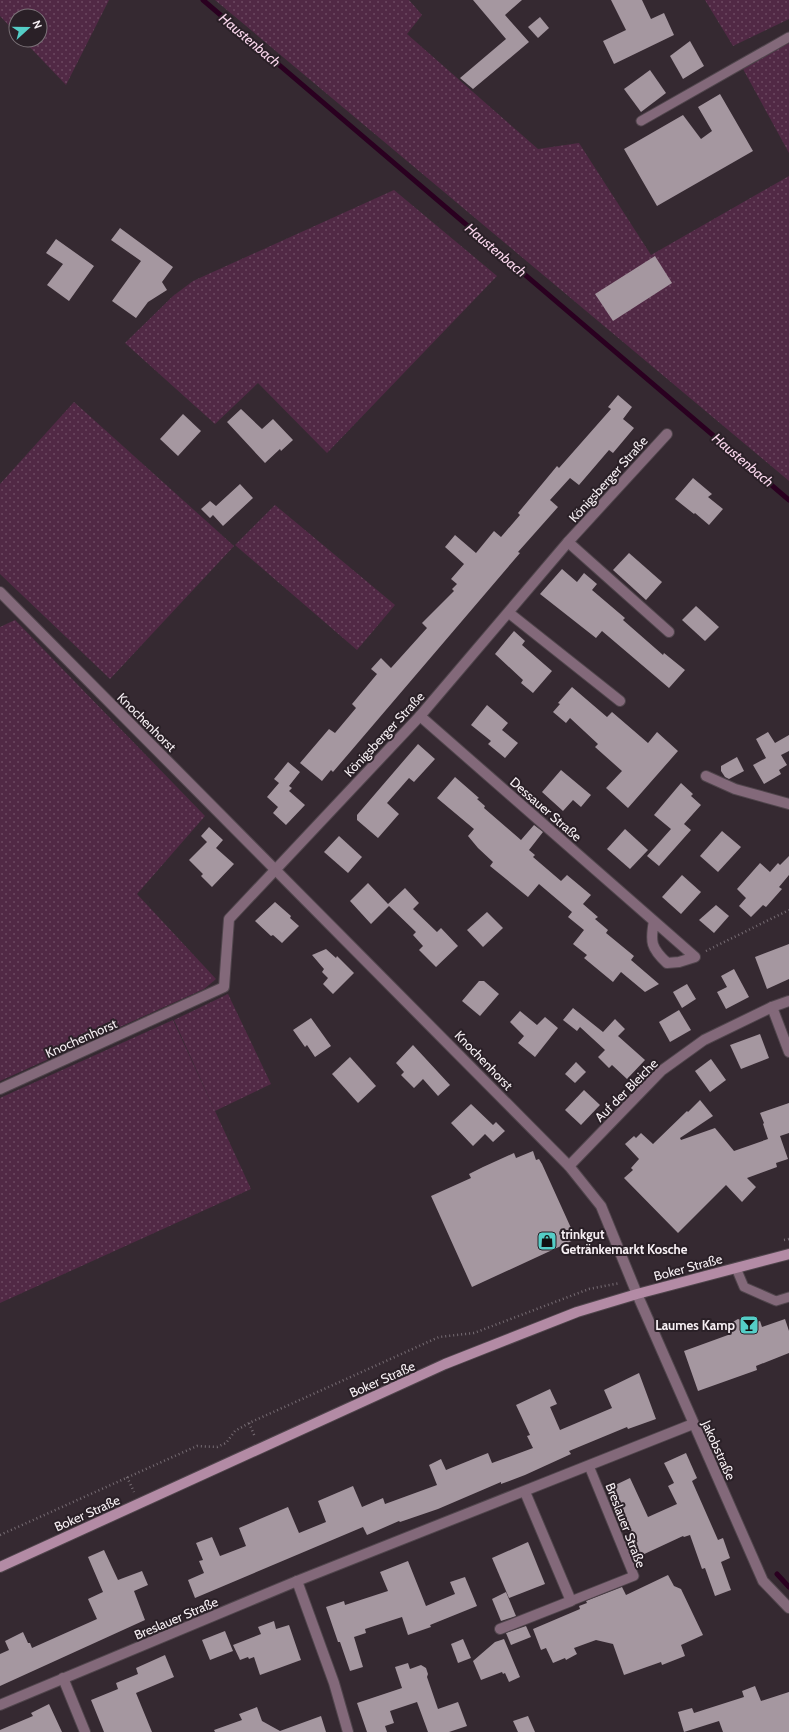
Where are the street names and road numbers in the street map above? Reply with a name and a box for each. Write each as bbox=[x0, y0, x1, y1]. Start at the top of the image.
street label: Königsberger Straße bbox=[565, 432, 651, 525]
street label: Königsberger Straße bbox=[341, 688, 428, 780]
street label: Knochenhorst bbox=[114, 689, 180, 755]
street label: Dessauer Straße bbox=[507, 774, 585, 845]
street label: Knochenhorst bbox=[43, 1015, 120, 1061]
street label: Knochenhorst bbox=[452, 1027, 517, 1094]
street label: Auf der Bleiche bbox=[591, 1055, 661, 1125]
street label: Boker Straße bbox=[652, 1250, 724, 1284]
street label: Boker Straße bbox=[347, 1357, 418, 1401]
street label: Jakobstraße bbox=[698, 1417, 739, 1483]
street label: Breslauer Straße bbox=[602, 1480, 650, 1570]
street label: Boker Straße bbox=[52, 1491, 123, 1535]
street label: Breslauer Straße bbox=[132, 1593, 221, 1643]

